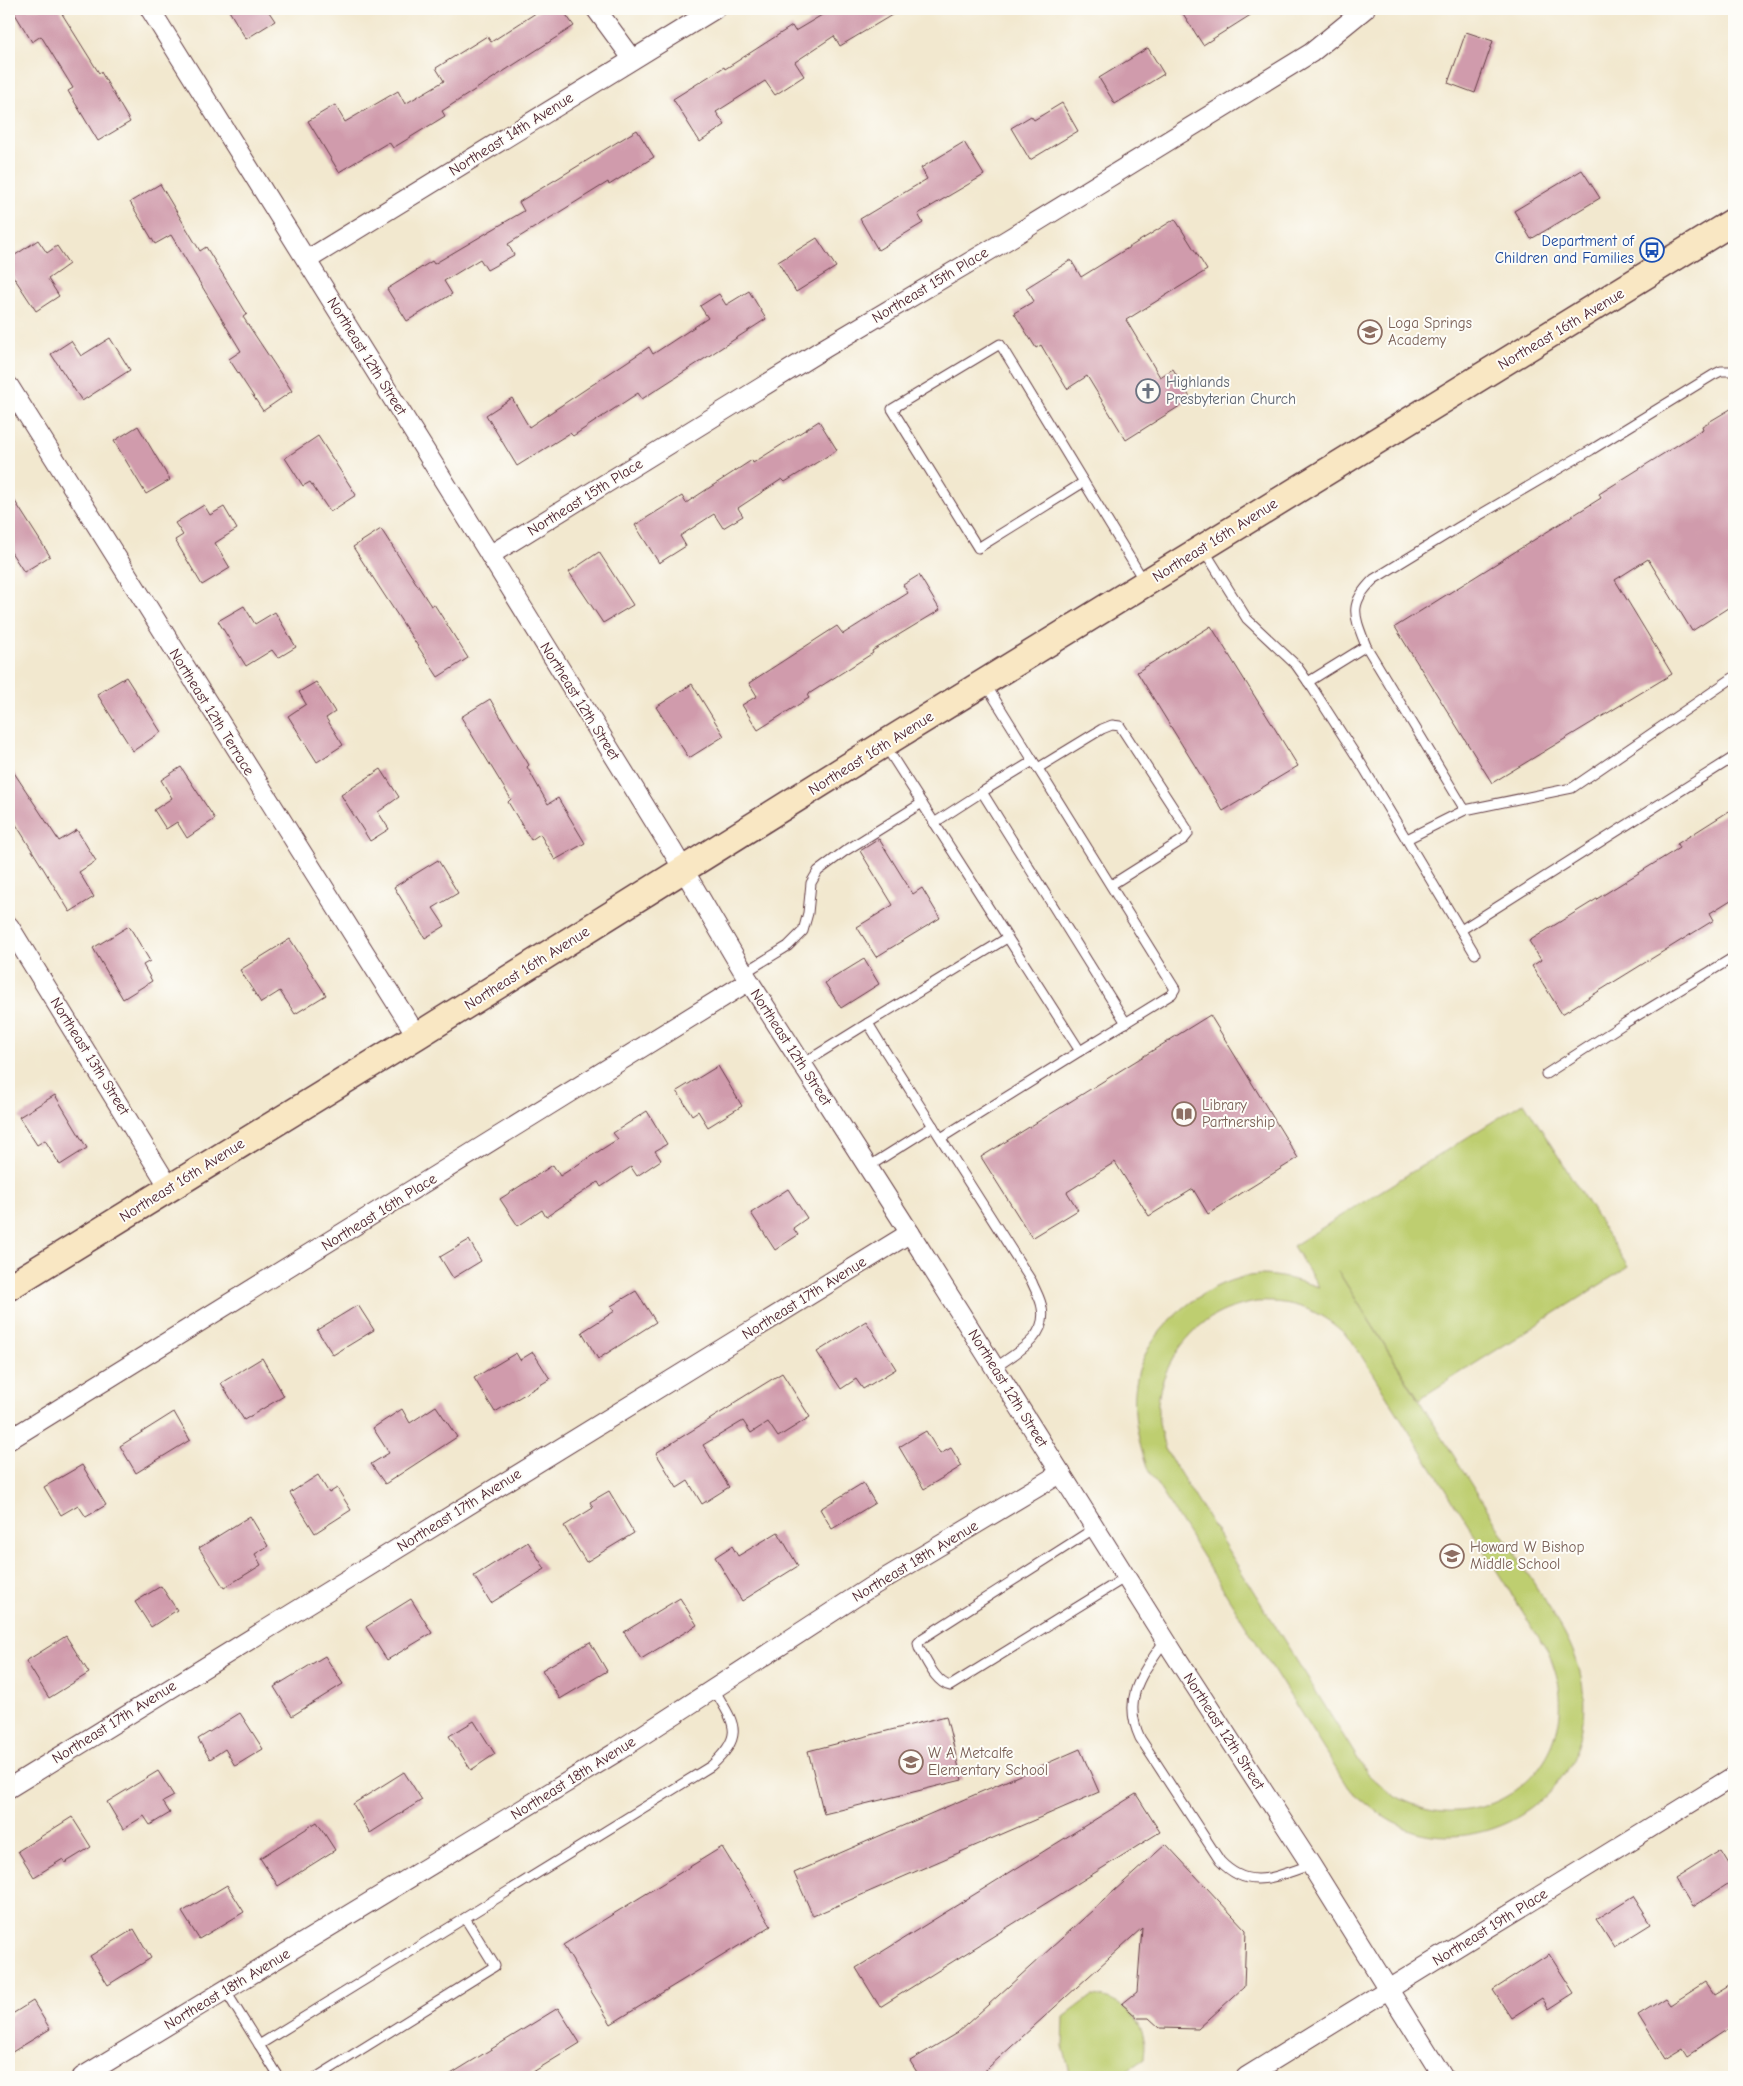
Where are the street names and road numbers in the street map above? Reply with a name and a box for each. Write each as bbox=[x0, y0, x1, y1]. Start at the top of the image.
street label: Northeast 14th Avenue bbox=[446, 88, 577, 180]
street label: Northeast 15th Place bbox=[869, 243, 992, 327]
street label: Northeast 16th Avenue bbox=[1495, 284, 1628, 374]
street label: Northeast 12th Street bbox=[323, 294, 411, 419]
street label: Northeast 15th Place bbox=[524, 454, 646, 540]
street label: Northeast 16th Avenue bbox=[1149, 494, 1281, 586]
street label: Northeast 12th Street bbox=[536, 639, 624, 764]
street label: Northeast 12th Terrace bbox=[166, 645, 259, 779]
street label: Northeast 16th Avenue bbox=[805, 707, 937, 799]
street label: Northeast 16th Avenue bbox=[461, 922, 593, 1014]
street label: Northeast 12th Street bbox=[747, 985, 836, 1109]
street label: Northeast 13th Street bbox=[47, 994, 134, 1119]
street label: Northeast 16th Avenue bbox=[116, 1134, 248, 1226]
street label: Northeast 16th Place bbox=[318, 1169, 440, 1255]
street label: Northeast 17th Avenue bbox=[739, 1252, 870, 1344]
street label: Northeast 12th Street bbox=[964, 1326, 1052, 1451]
street label: Northeast 17th Avenue bbox=[394, 1464, 525, 1556]
street label: Northeast 18th Avenue bbox=[849, 1516, 982, 1606]
street label: Northeast 12th Street bbox=[1180, 1669, 1269, 1793]
street label: Northeast 17th Avenue bbox=[49, 1676, 180, 1768]
street label: Northeast 18th Avenue bbox=[507, 1732, 639, 1824]
street label: Northeast 19th Place bbox=[1429, 1884, 1551, 1970]
street label: Northeast 18th Avenue bbox=[161, 1944, 294, 2034]

